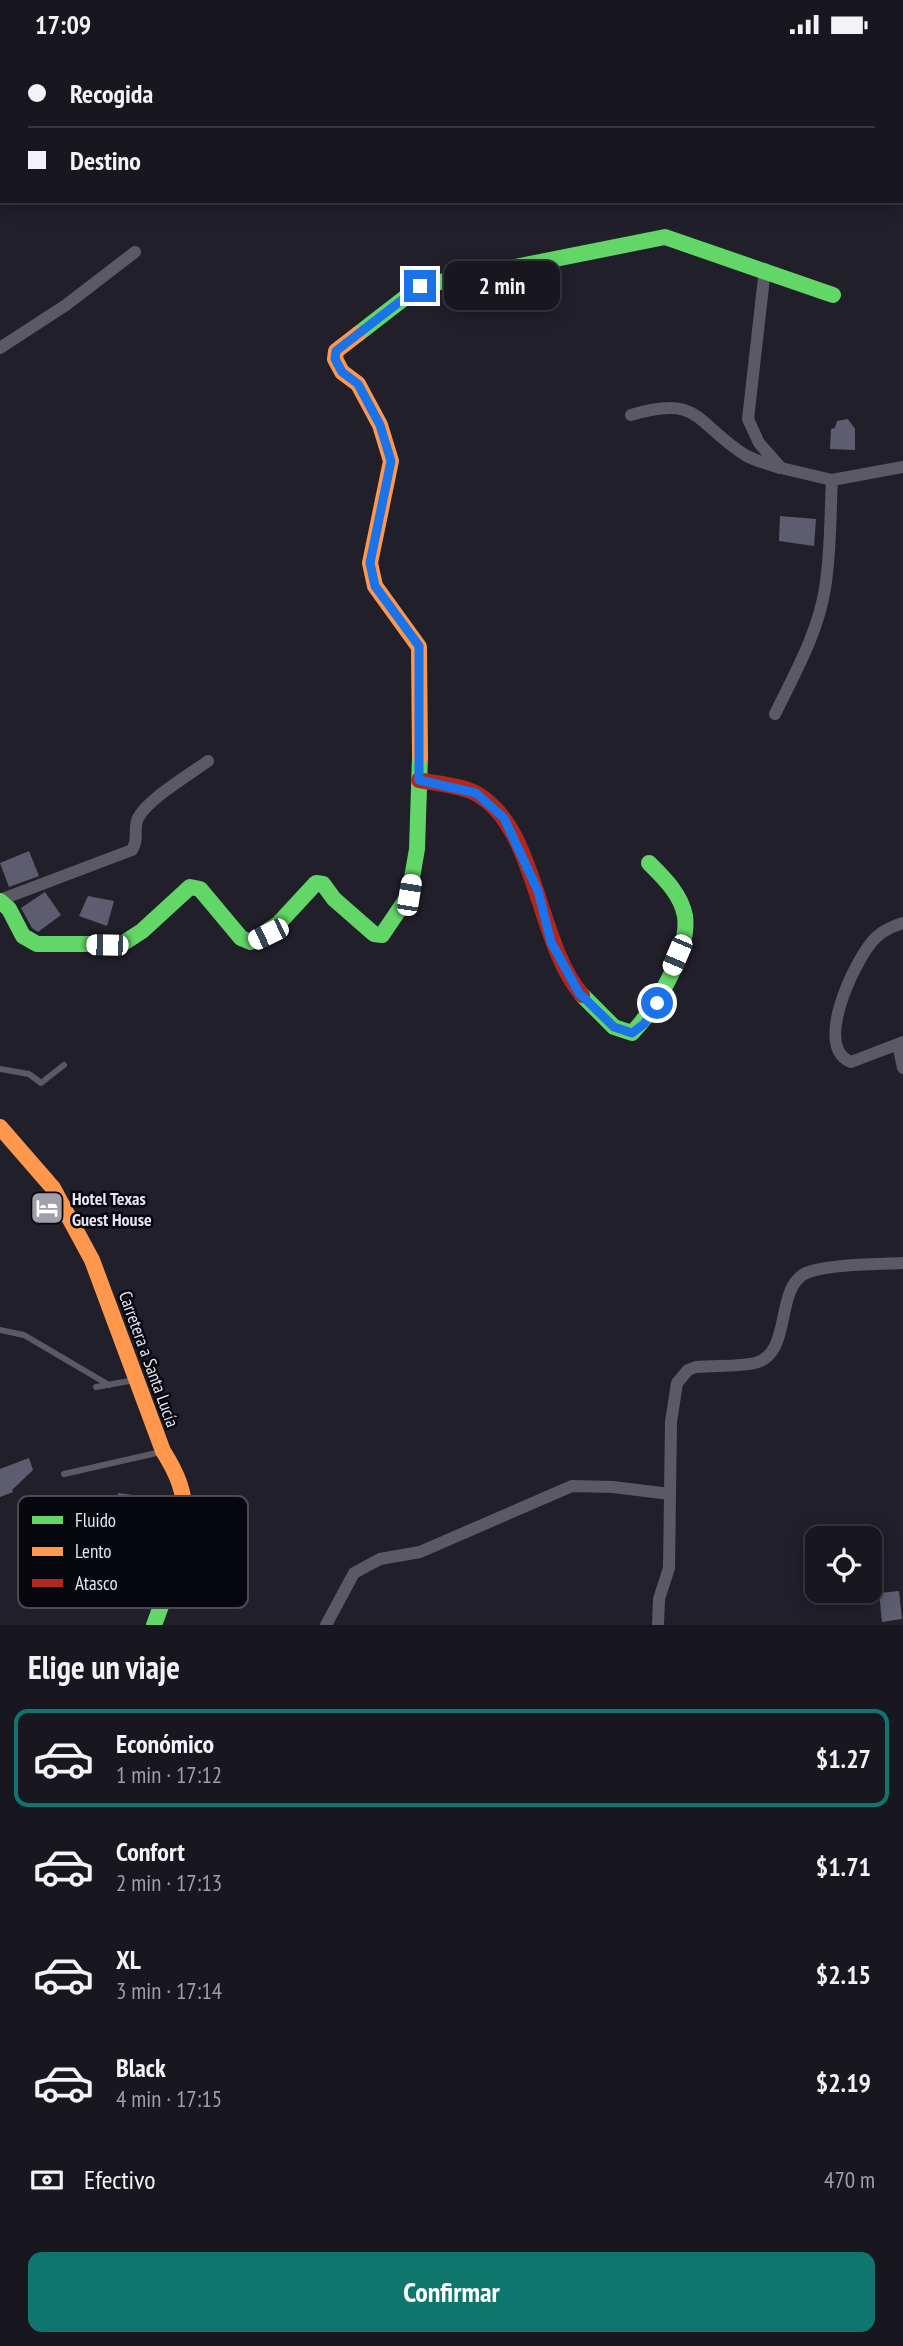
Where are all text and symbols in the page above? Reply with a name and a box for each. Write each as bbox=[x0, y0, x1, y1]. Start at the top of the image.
text: 17:09 bbox=[35, 8, 91, 41]
text: Recogida bbox=[70, 77, 153, 110]
text: Destino bbox=[70, 144, 141, 177]
callout: 2 min bbox=[444, 261, 560, 311]
route end bbox=[404, 270, 436, 302]
text: 2 min bbox=[479, 271, 525, 300]
car bbox=[396, 873, 423, 917]
car bbox=[245, 915, 292, 953]
car bbox=[660, 932, 695, 978]
car bbox=[86, 934, 129, 956]
route start bbox=[641, 987, 673, 1019]
place label: Hotel Texas Guest House bbox=[72, 1187, 152, 1231]
hotel icon: Hotel Texas Guest House bbox=[28, 1189, 66, 1227]
street label: Carretera a Santa Lucía bbox=[114, 1288, 184, 1430]
legend bbox=[18, 1496, 248, 1608]
text: Fluido bbox=[75, 1508, 116, 1532]
map controls bbox=[805, 1526, 882, 1603]
button: locate bbox=[805, 1526, 882, 1603]
text: Lento bbox=[75, 1539, 112, 1563]
text: Atasco bbox=[75, 1571, 118, 1595]
text: Elige un viaje bbox=[28, 1646, 180, 1688]
icon: car bbox=[32, 1727, 95, 1790]
text: Económico bbox=[116, 1727, 214, 1760]
text: $1.27 bbox=[816, 1742, 871, 1775]
text: 1 min · 17:12 bbox=[116, 1760, 222, 1789]
icon: car bbox=[32, 1835, 95, 1898]
text: Confort bbox=[116, 1835, 185, 1868]
text: $1.71 bbox=[816, 1850, 871, 1883]
text: 2 min · 17:13 bbox=[116, 1868, 222, 1897]
icon: car bbox=[32, 1943, 95, 2006]
text: XL bbox=[116, 1943, 141, 1976]
text: $2.15 bbox=[816, 1958, 871, 1991]
text: 3 min · 17:14 bbox=[116, 1976, 222, 2005]
icon: car bbox=[32, 2051, 95, 2114]
text: Black bbox=[116, 2051, 166, 2084]
text: $2.19 bbox=[816, 2066, 871, 2099]
text: 4 min · 17:15 bbox=[116, 2084, 222, 2113]
icon: cash bbox=[28, 2161, 66, 2199]
text: Efectivo bbox=[84, 2163, 156, 2196]
text: 470 m bbox=[824, 2165, 875, 2194]
button: Confirmar bbox=[28, 2252, 875, 2332]

